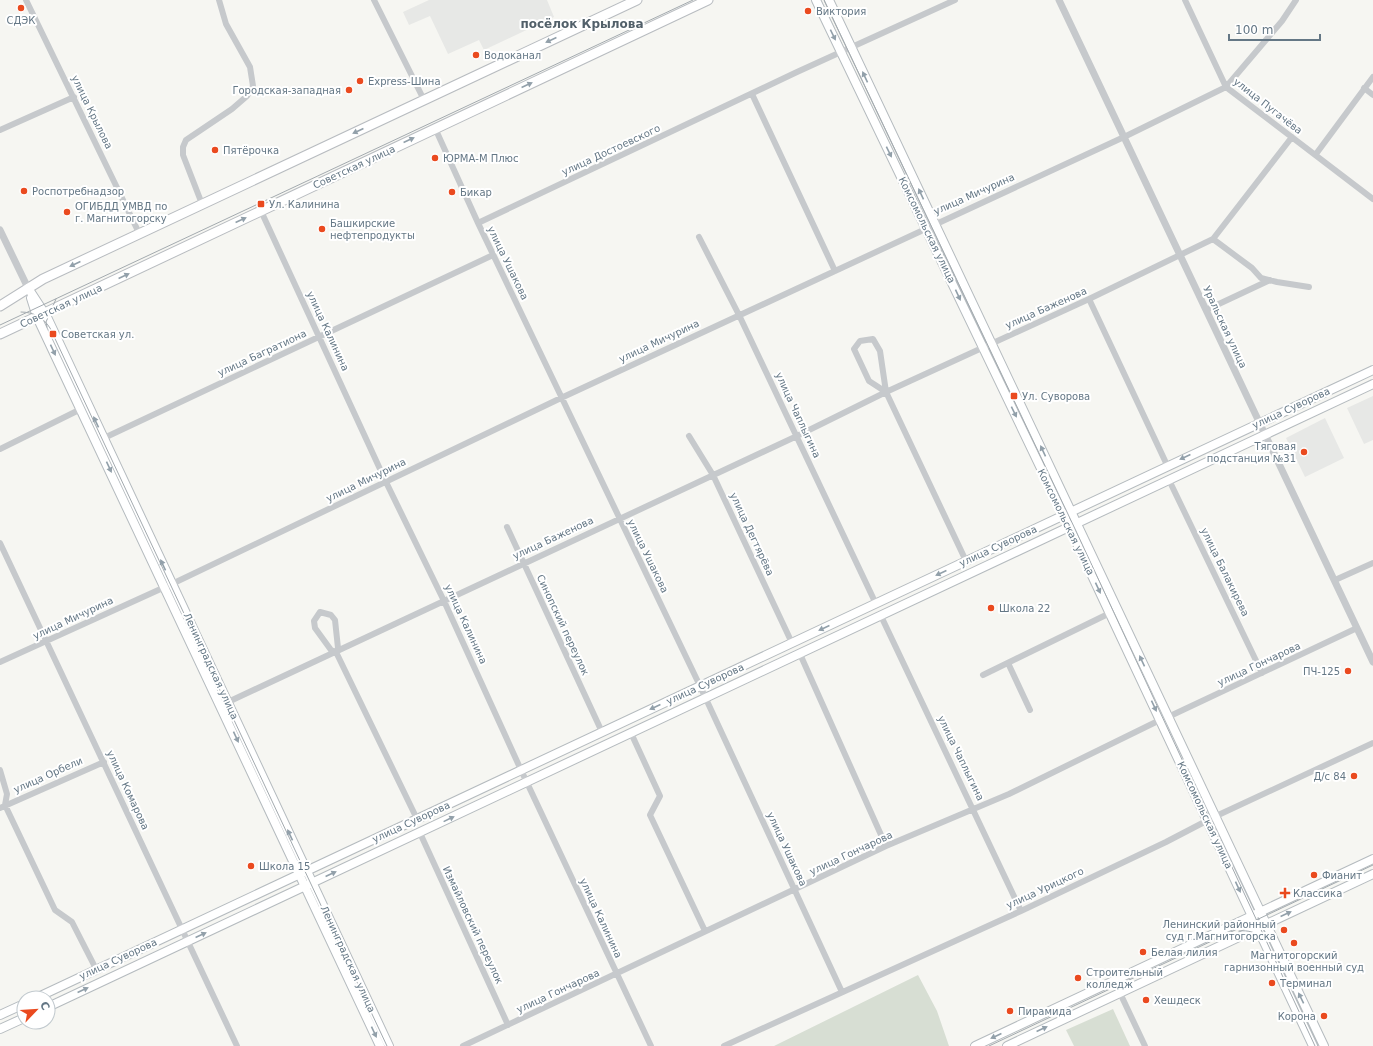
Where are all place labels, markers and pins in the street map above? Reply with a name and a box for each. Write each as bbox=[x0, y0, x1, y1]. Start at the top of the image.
marker: СДЭК bbox=[16, 3, 26, 13]
marker: Виктория bbox=[803, 6, 813, 16]
place label: Виктория bbox=[816, 6, 866, 17]
place label: СДЭК bbox=[7, 15, 35, 26]
marker: Водоканал bbox=[471, 50, 481, 60]
place label: Водоканал bbox=[484, 50, 541, 61]
marker: Express-Шина bbox=[355, 76, 365, 86]
place label: Express-Шина bbox=[368, 76, 441, 87]
place label: Городская-западная bbox=[232, 85, 341, 96]
marker: Городская-западная bbox=[344, 85, 354, 95]
marker: Пятёрочка bbox=[210, 145, 220, 155]
place label: Пятёрочка bbox=[223, 145, 279, 156]
marker: ЮРМА-М Плюс bbox=[430, 153, 440, 163]
place label: ЮРМА-М Плюс bbox=[443, 153, 519, 164]
marker: Роспотребнадзор bbox=[19, 186, 29, 196]
place label: Роспотребнадзор bbox=[32, 186, 124, 197]
marker: Бикар bbox=[447, 187, 457, 197]
place label: Бикар bbox=[460, 187, 492, 198]
marker: Ул. Калинина bbox=[256, 199, 266, 209]
place label: Ул. Калинина bbox=[269, 199, 340, 210]
place label: ОГИБДД УМВД по г. Магнитогорску bbox=[75, 201, 167, 224]
marker: ОГИБДД УМВД по г. Магнитогорску bbox=[62, 207, 72, 217]
place label: Башкирские нефтепродукты bbox=[330, 218, 415, 241]
marker: Башкирские нефтепродукты bbox=[317, 224, 327, 234]
marker: Советская ул. bbox=[48, 329, 58, 339]
place label: Советская ул. bbox=[61, 329, 134, 340]
marker: Ул. Суворова bbox=[1009, 391, 1019, 401]
place label: Ул. Суворова bbox=[1022, 391, 1090, 402]
place label: Тяговая подстанция №31 bbox=[1207, 441, 1296, 464]
marker: Тяговая подстанция №31 bbox=[1299, 447, 1309, 457]
marker: Школа 22 bbox=[986, 603, 996, 613]
place label: Школа 22 bbox=[999, 603, 1050, 614]
place label: ПЧ-125 bbox=[1303, 666, 1340, 677]
marker: ПЧ-125 bbox=[1343, 666, 1353, 676]
place label: Д/с 84 bbox=[1313, 771, 1346, 782]
marker: Д/с 84 bbox=[1349, 771, 1359, 781]
marker: Школа 15 bbox=[246, 861, 256, 871]
place label: Школа 15 bbox=[259, 861, 310, 872]
marker: Фианит bbox=[1309, 870, 1319, 880]
place label: Фианит bbox=[1322, 870, 1362, 881]
marker: Классика bbox=[1280, 888, 1290, 898]
place label: Классика bbox=[1293, 888, 1342, 899]
place label: Ленинский районный суд г.Магнитогорска bbox=[1162, 919, 1276, 942]
marker: Ленинский районный суд г.Магнитогорска bbox=[1279, 925, 1289, 935]
marker: Магнитогорский гарнизонный военный суд bbox=[1289, 938, 1299, 948]
marker: Белая лилия bbox=[1138, 947, 1148, 957]
place label: Белая лилия bbox=[1151, 947, 1218, 958]
place label: Магнитогорский гарнизонный военный суд bbox=[1224, 950, 1364, 973]
place label: Строительный колледж bbox=[1086, 967, 1163, 990]
marker: Строительный колледж bbox=[1073, 973, 1083, 983]
marker: Терминал bbox=[1267, 978, 1277, 988]
place label: Терминал bbox=[1279, 978, 1332, 989]
marker: Хешдеск bbox=[1141, 995, 1151, 1005]
place label: Хешдеск bbox=[1154, 995, 1201, 1006]
marker: Пирамида bbox=[1005, 1006, 1015, 1016]
place label: Пирамида bbox=[1018, 1006, 1072, 1017]
place label: Корона bbox=[1278, 1011, 1316, 1022]
marker: Корона bbox=[1319, 1011, 1329, 1021]

